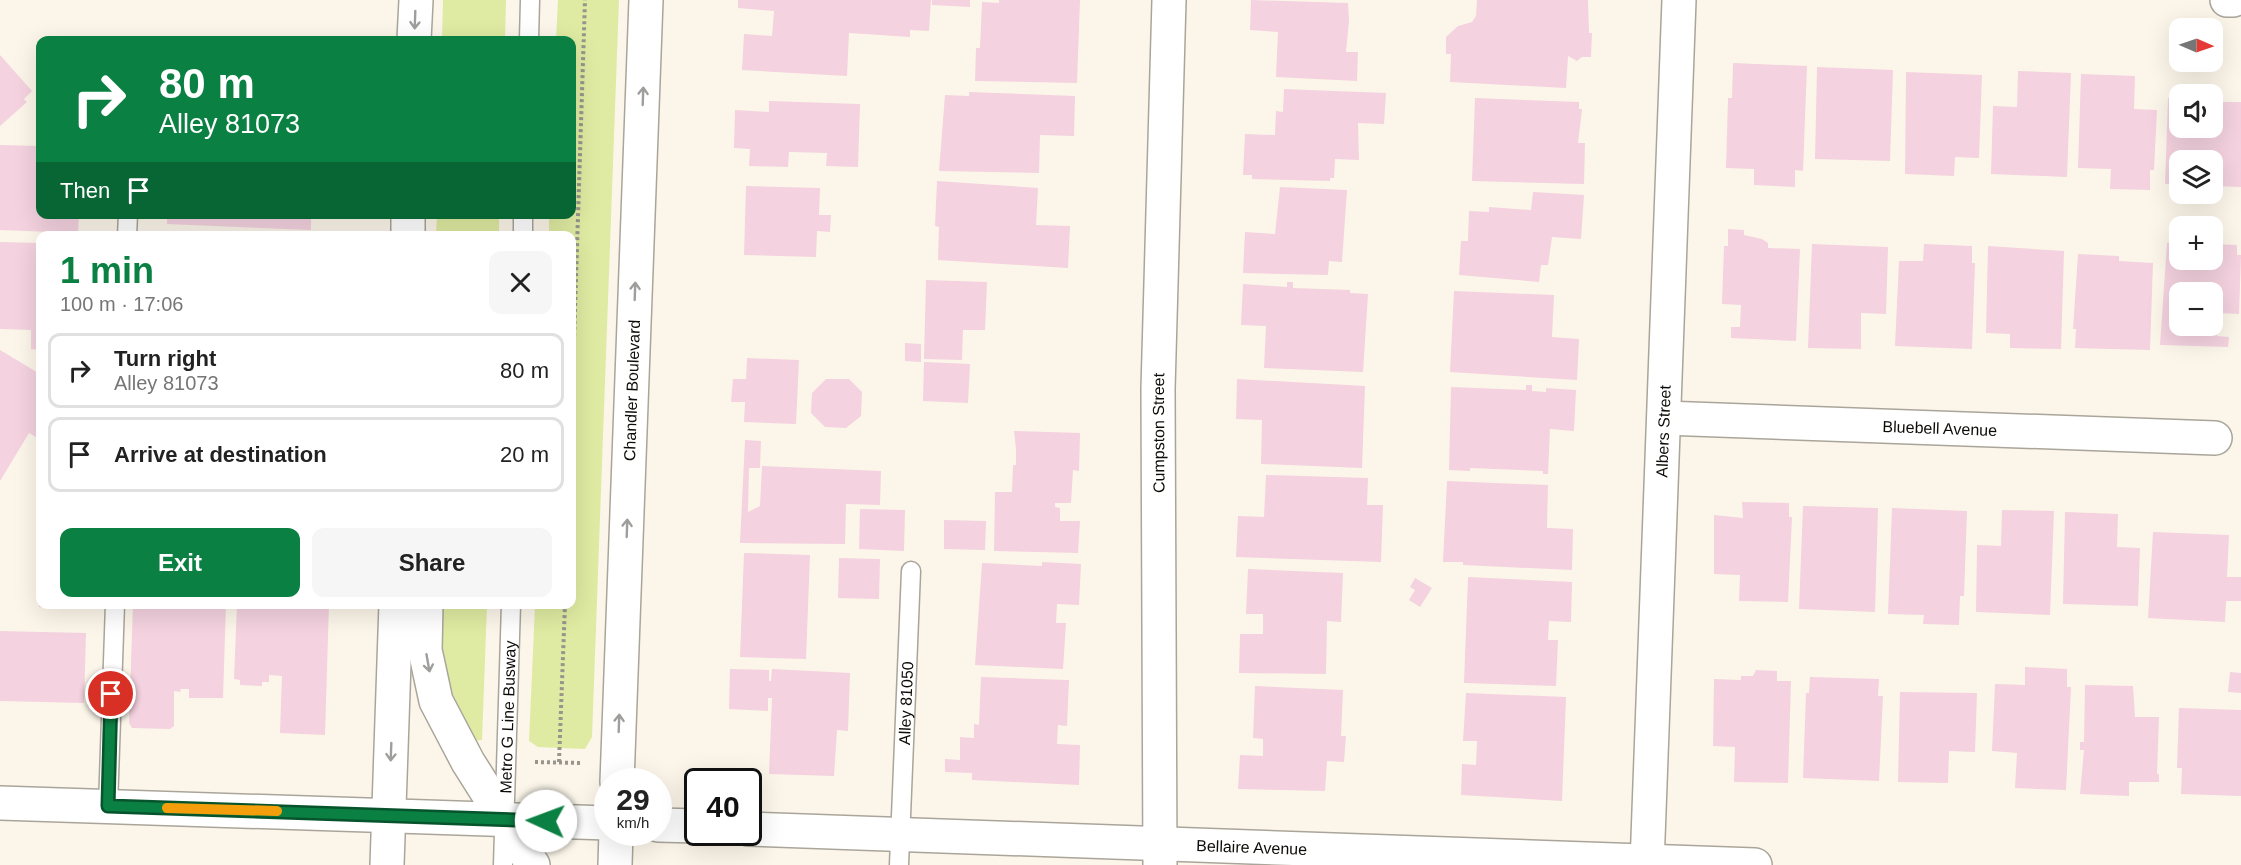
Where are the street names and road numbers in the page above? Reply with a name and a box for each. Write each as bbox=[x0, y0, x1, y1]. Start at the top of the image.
street label: Chandler Boulevard bbox=[621, 319, 643, 461]
street label: Cumpston Street bbox=[1150, 372, 1167, 493]
street label: Albers Street bbox=[1653, 384, 1674, 478]
street label: Bluebell Avenue bbox=[1882, 418, 1997, 439]
street label: Metro G Line Busway bbox=[497, 640, 519, 794]
street label: Alley 81050 bbox=[896, 661, 916, 745]
street label: Bellaire Avenue bbox=[1196, 837, 1308, 858]

